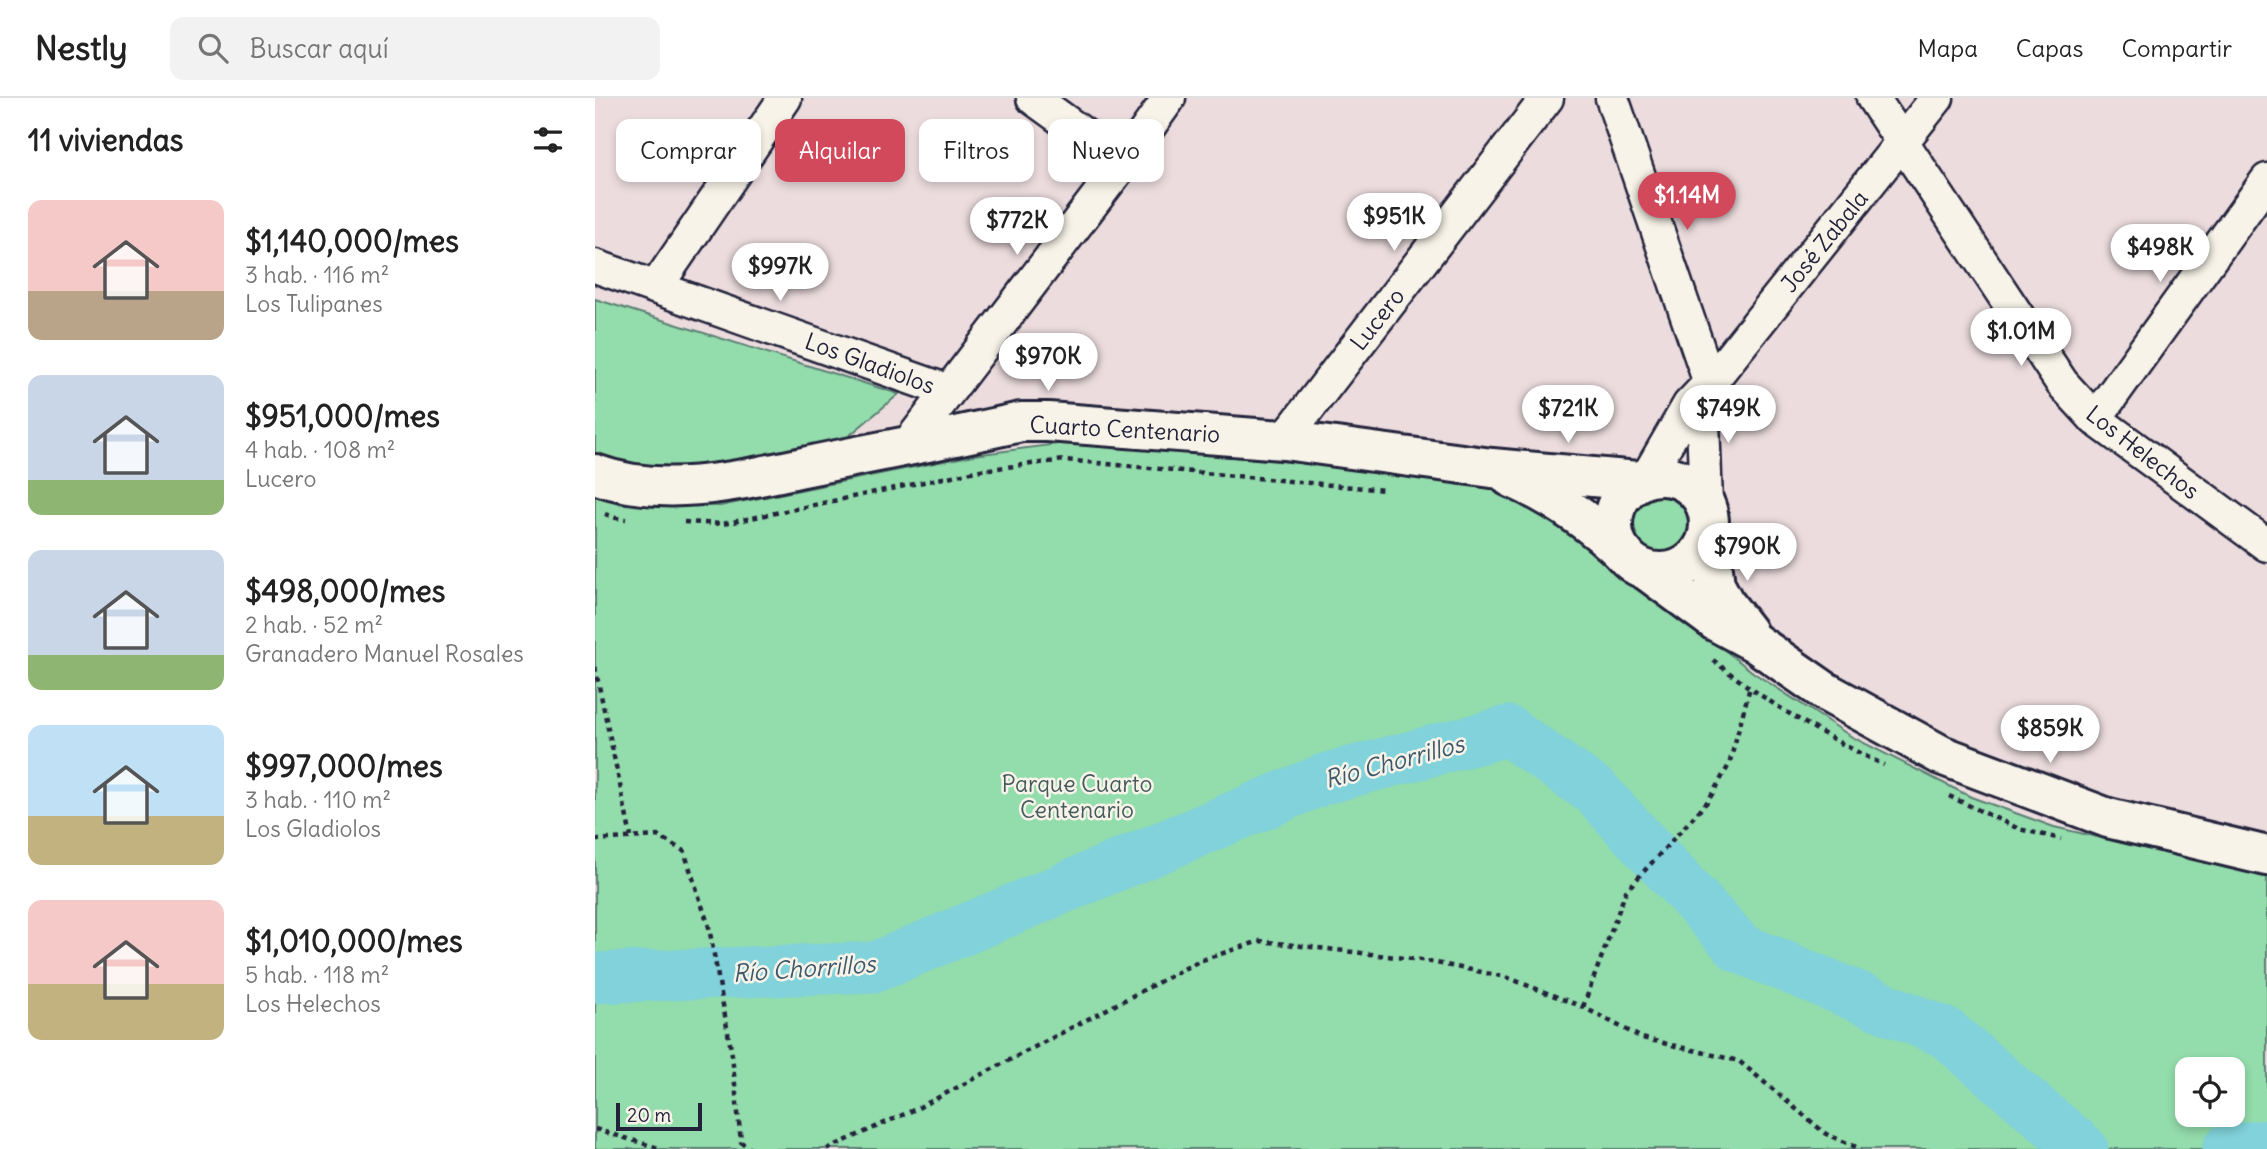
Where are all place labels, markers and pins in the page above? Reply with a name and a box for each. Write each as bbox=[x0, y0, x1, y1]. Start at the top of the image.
pin: $1.14M bbox=[1630, 172, 1744, 232]
pin: $951K bbox=[1345, 194, 1443, 253]
pin: $772K bbox=[968, 198, 1066, 257]
pin: $498K bbox=[2111, 225, 2209, 284]
pin: $997K bbox=[731, 244, 829, 303]
pin: $1.01M bbox=[1964, 308, 2078, 368]
pin: $970K bbox=[999, 334, 1097, 393]
pin: $721K bbox=[1519, 386, 1617, 445]
pin: $749K bbox=[1679, 386, 1777, 445]
pin: $790K bbox=[1698, 524, 1796, 583]
pin: $859K bbox=[2001, 706, 2099, 765]

